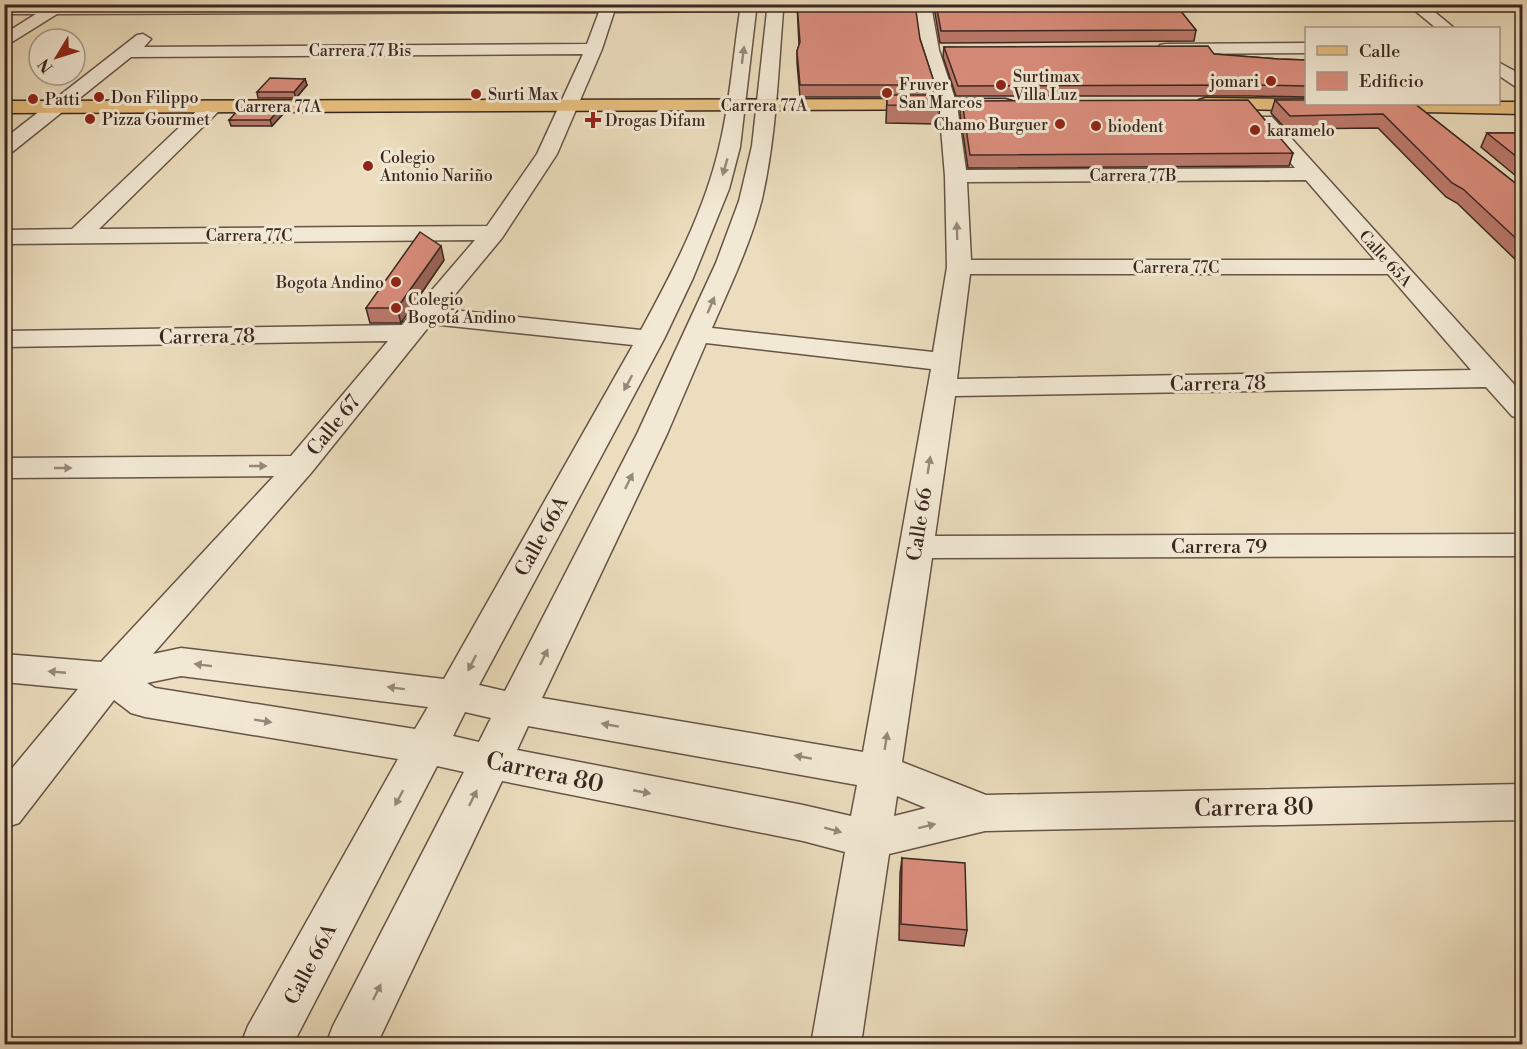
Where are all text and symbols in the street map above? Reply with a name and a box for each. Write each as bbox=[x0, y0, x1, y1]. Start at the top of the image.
north arrow bbox=[27, 27, 87, 87]
legend bbox=[1305, 27, 1500, 105]
text: Calle bbox=[1359, 40, 1400, 63]
street label: Carrera 77 Bis bbox=[309, 41, 411, 61]
one-way arrow bbox=[738, 45, 748, 64]
text: N bbox=[34, 54, 58, 77]
place label: Surtimax Villa Luz bbox=[1012, 67, 1081, 105]
text: Edificio bbox=[1359, 70, 1424, 93]
place label: jomari bbox=[1209, 72, 1259, 92]
marker: jomari bbox=[1264, 74, 1278, 88]
place label: Fruver San Marcos bbox=[899, 75, 982, 113]
marker: Surtimax Villa Luz bbox=[994, 78, 1008, 92]
place label: Surti Max bbox=[488, 85, 559, 105]
marker: Fruver San Marcos bbox=[880, 86, 894, 100]
marker: Surti Max bbox=[469, 87, 483, 101]
place label: Don Filippo bbox=[111, 88, 198, 108]
place label: Patti bbox=[45, 90, 80, 110]
marker: Don Filippo bbox=[92, 90, 106, 104]
marker: Patti bbox=[26, 92, 40, 106]
street label: Carrera 77A bbox=[721, 96, 808, 116]
street label: Carrera 77A bbox=[235, 97, 322, 117]
place label: Pizza Gourmet bbox=[102, 110, 210, 130]
place label: Drogas Difam bbox=[605, 111, 705, 131]
marker: Pizza Gourmet bbox=[83, 112, 97, 126]
marker: Drogas Difam bbox=[586, 113, 600, 127]
place label: Chamo Burguer bbox=[934, 115, 1048, 135]
marker: Chamo Burguer bbox=[1053, 117, 1067, 131]
place label: biodent bbox=[1108, 117, 1164, 137]
marker: biodent bbox=[1089, 119, 1103, 133]
place label: karamelo bbox=[1267, 121, 1335, 141]
marker: karamelo bbox=[1248, 123, 1262, 137]
place label: Colegio Antonio Nariño bbox=[379, 148, 493, 186]
one-way arrow bbox=[719, 158, 729, 176]
marker: Colegio Antonio Nariño bbox=[361, 159, 375, 173]
street label: Carrera 77B bbox=[1090, 166, 1176, 186]
one-way arrow bbox=[953, 221, 962, 240]
street label: Carrera 77C bbox=[206, 226, 292, 246]
street label: Calle 65A bbox=[1355, 226, 1417, 292]
street label: Carrera 77C bbox=[1133, 258, 1219, 278]
place label: Bogota Andino bbox=[275, 273, 384, 293]
marker: Bogota Andino bbox=[389, 275, 403, 289]
place label: Colegio Bogotá Andino bbox=[407, 290, 516, 328]
one-way arrow bbox=[706, 295, 716, 313]
marker: Colegio Bogotá Andino bbox=[389, 301, 403, 315]
street label: Carrera 78 bbox=[159, 324, 255, 351]
street label: Carrera 78 bbox=[1170, 371, 1266, 398]
one-way arrow bbox=[623, 374, 633, 391]
street label: Calle 67 bbox=[302, 390, 366, 461]
one-way arrow bbox=[925, 456, 934, 475]
one-way arrow bbox=[248, 462, 267, 471]
one-way arrow bbox=[53, 463, 72, 473]
one-way arrow bbox=[624, 473, 633, 490]
street label: Calle 66 bbox=[902, 486, 939, 563]
street label: Calle 66A bbox=[510, 491, 575, 581]
street label: Carrera 79 bbox=[1171, 535, 1267, 560]
one-way arrow bbox=[539, 648, 548, 665]
one-way arrow bbox=[467, 655, 477, 672]
one-way arrow bbox=[193, 660, 212, 669]
one-way arrow bbox=[48, 667, 67, 677]
one-way arrow bbox=[387, 684, 406, 693]
one-way arrow bbox=[254, 717, 273, 726]
one-way arrow bbox=[601, 720, 620, 729]
one-way arrow bbox=[881, 731, 890, 750]
street label: Carrera 80 bbox=[483, 746, 606, 800]
one-way arrow bbox=[793, 753, 812, 762]
one-way arrow bbox=[632, 788, 651, 797]
one-way arrow bbox=[394, 790, 404, 807]
one-way arrow bbox=[468, 790, 478, 807]
street label: Carrera 80 bbox=[1194, 792, 1314, 824]
one-way arrow bbox=[917, 821, 936, 831]
one-way arrow bbox=[824, 826, 842, 836]
street label: Calle 66A bbox=[280, 919, 344, 1009]
one-way arrow bbox=[372, 983, 382, 1000]

